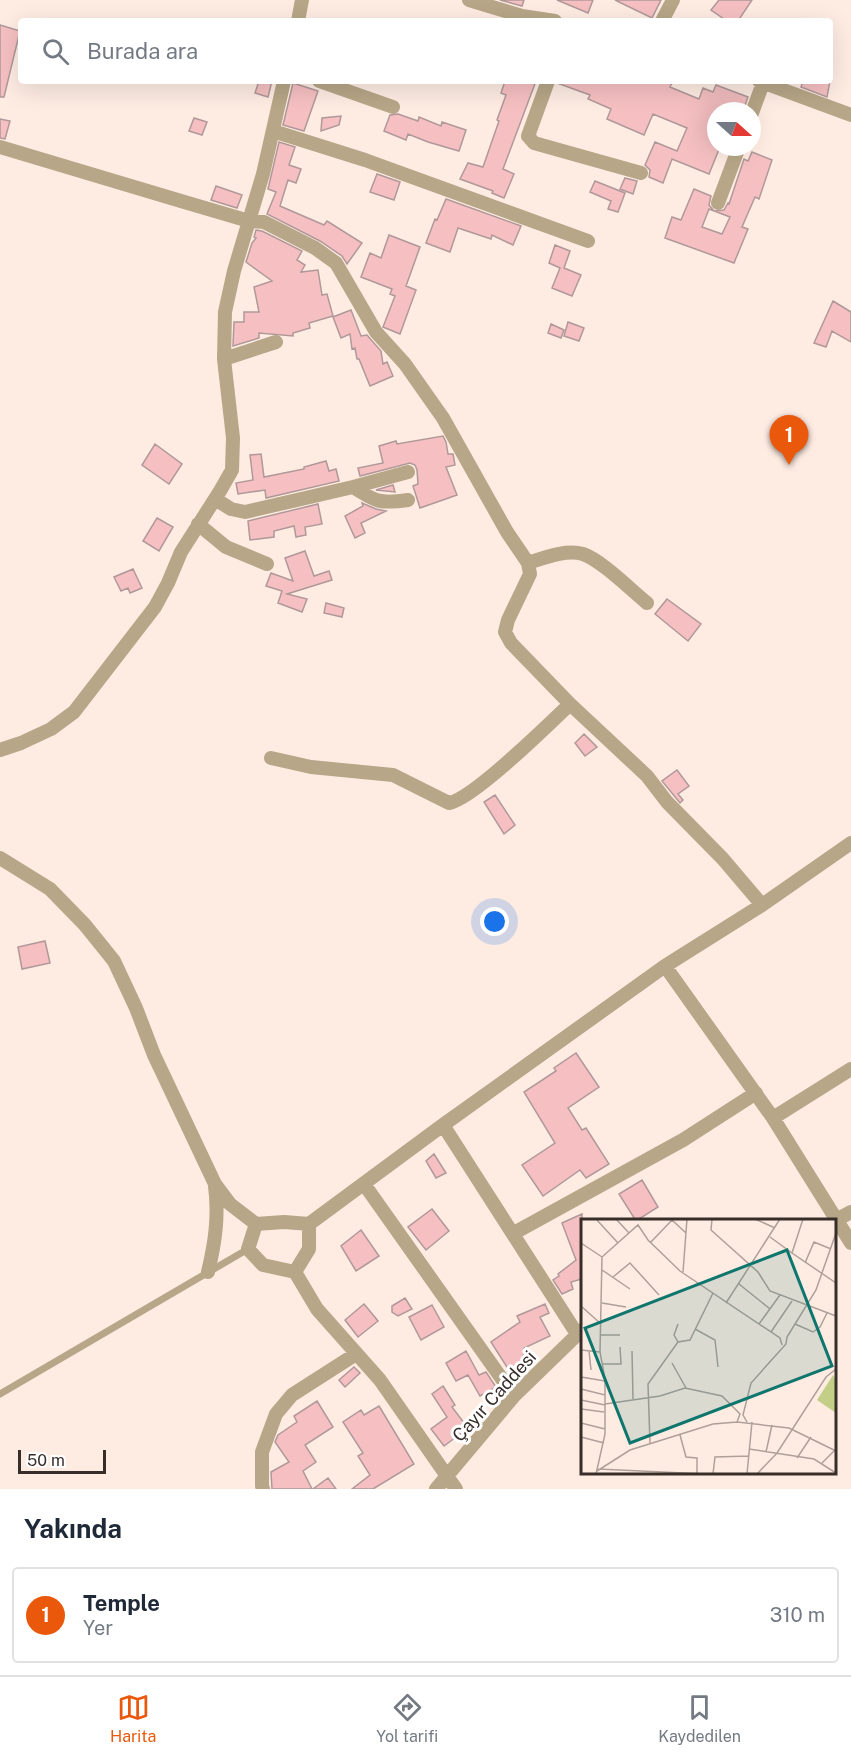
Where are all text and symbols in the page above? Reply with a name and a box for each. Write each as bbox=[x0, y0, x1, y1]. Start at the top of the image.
search box bbox=[18, 18, 833, 84]
icon: search bbox=[39, 35, 72, 68]
text: Burada ara bbox=[87, 38, 198, 64]
north arrow bbox=[707, 102, 761, 156]
pin: 1 bbox=[770, 416, 808, 465]
your location bbox=[480, 907, 509, 936]
inset map bbox=[581, 1219, 836, 1474]
street label: Çayır Caddesi bbox=[448, 1346, 540, 1446]
scale bar bbox=[18, 1447, 106, 1474]
text: 50 m bbox=[27, 1451, 65, 1470]
text: Yakında bbox=[24, 1513, 122, 1544]
text: Temple bbox=[83, 1590, 160, 1616]
text: 1 bbox=[41, 1603, 50, 1627]
text: 310 m bbox=[770, 1603, 825, 1627]
text: Yer bbox=[83, 1616, 113, 1640]
tab: Harita bbox=[110, 1691, 156, 1746]
tab: Yol tarifi bbox=[376, 1691, 438, 1746]
tab: Kaydedilen bbox=[658, 1691, 741, 1746]

